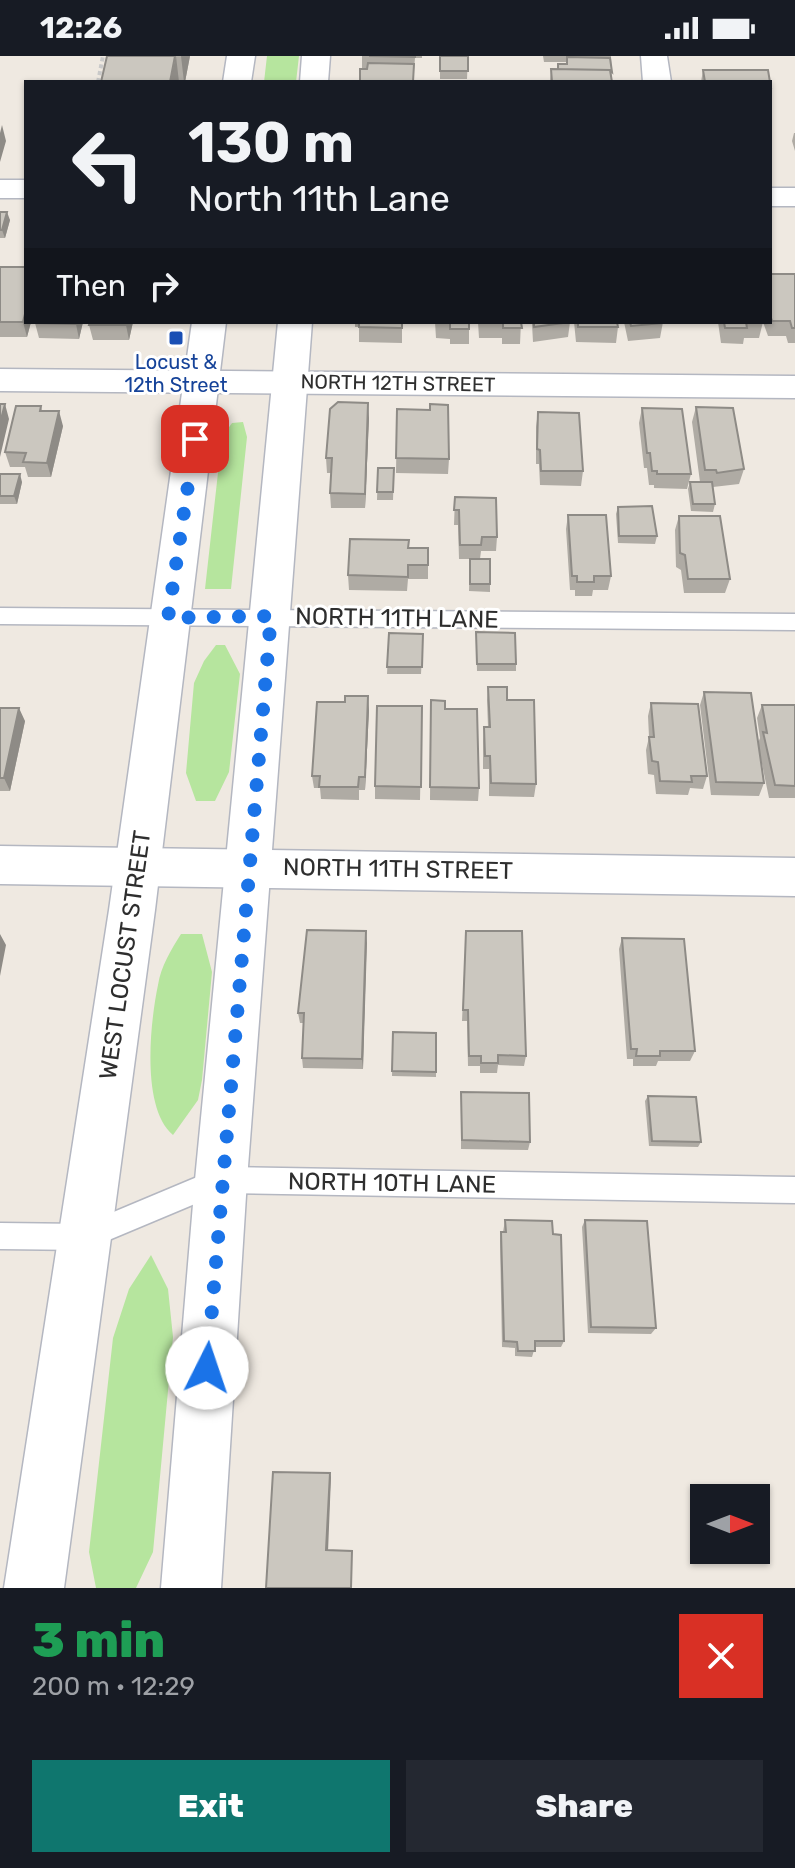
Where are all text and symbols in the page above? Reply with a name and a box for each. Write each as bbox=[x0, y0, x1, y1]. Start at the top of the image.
text: 12:26 bbox=[40, 10, 122, 46]
text: 130 m bbox=[188, 110, 354, 176]
icon: left bbox=[56, 112, 160, 216]
text: North 11th Lane bbox=[188, 177, 450, 220]
icon: right bbox=[142, 264, 186, 308]
text: Then bbox=[56, 268, 126, 304]
marker: Locust & 12th Street bbox=[167, 329, 185, 347]
place label: Locust & 12th Street bbox=[124, 350, 228, 397]
street label: NORTH 12TH STREET bbox=[300, 369, 496, 397]
pin bbox=[161, 405, 229, 473]
icon: arrive bbox=[173, 417, 217, 461]
street label: NORTH 11TH LANE bbox=[295, 602, 499, 634]
street label: WEST LOCUST STREET bbox=[94, 829, 156, 1081]
street label: NORTH 11TH STREET bbox=[283, 853, 513, 885]
street label: NORTH 10TH LANE bbox=[288, 1167, 496, 1199]
position arrow bbox=[165, 1326, 249, 1410]
north arrow bbox=[690, 1484, 770, 1564]
map controls bbox=[690, 1484, 770, 1564]
text: 3 min bbox=[32, 1612, 165, 1669]
button: close bbox=[679, 1614, 763, 1698]
text: 200 m · 12:29 bbox=[32, 1671, 195, 1702]
button: Exit bbox=[32, 1760, 390, 1852]
button: Share bbox=[406, 1760, 763, 1852]

